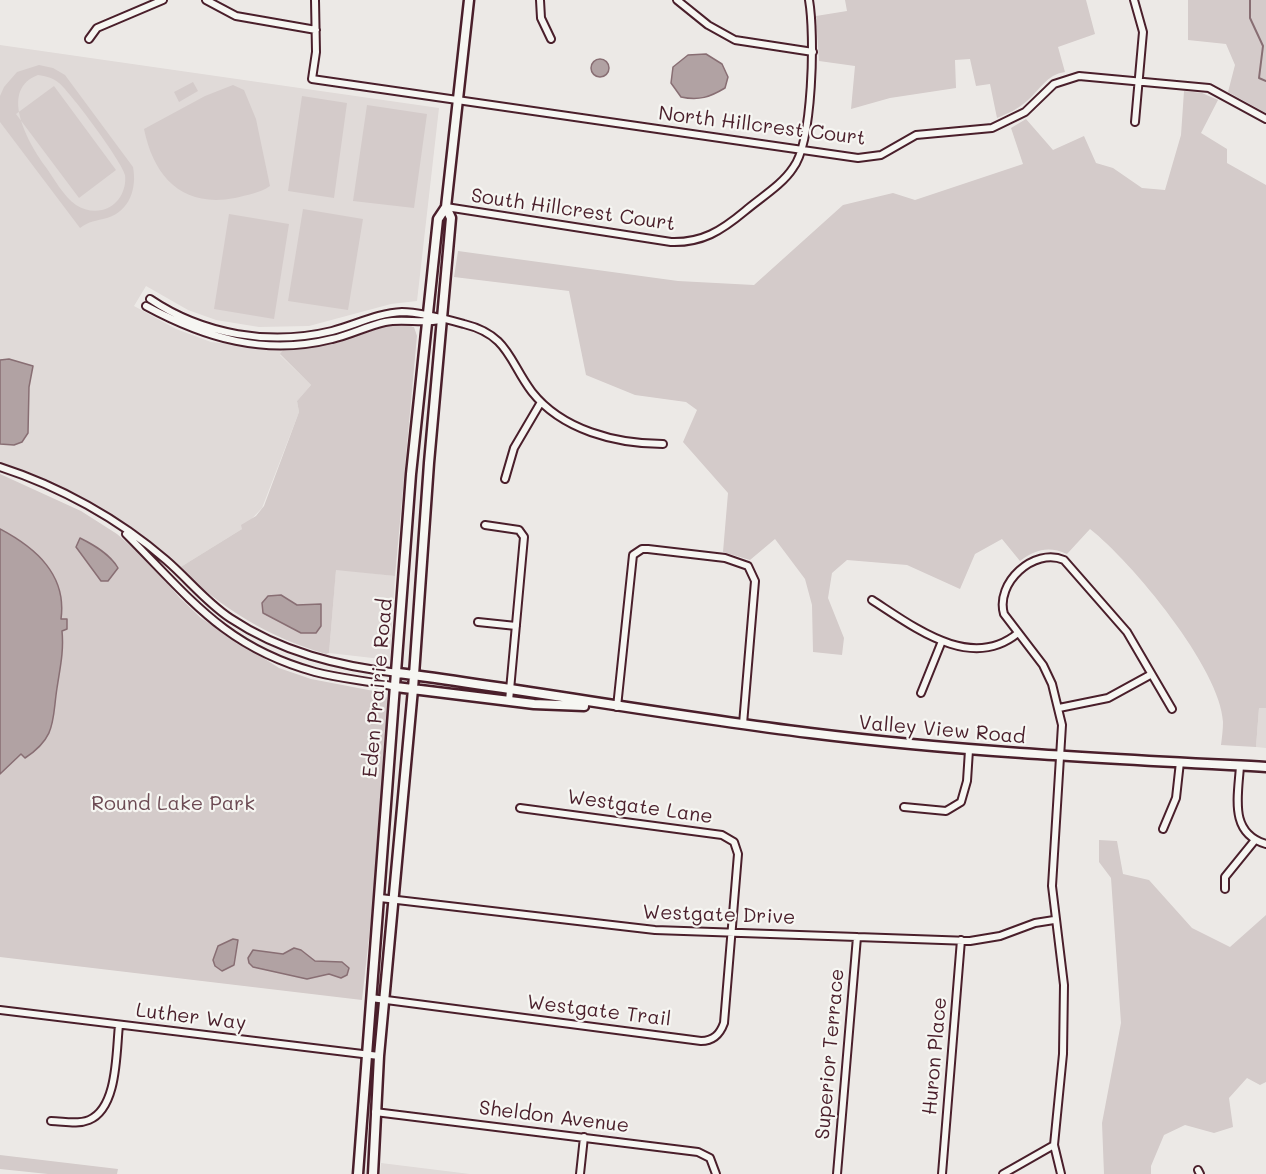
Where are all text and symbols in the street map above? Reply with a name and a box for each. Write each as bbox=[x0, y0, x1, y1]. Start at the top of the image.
street label: North Hillcrest Court bbox=[657, 101, 867, 151]
street label: South Hillcrest Court bbox=[469, 184, 677, 236]
street label: Eden Prairie Road bbox=[358, 597, 398, 779]
street label: Valley View Road bbox=[857, 711, 1027, 749]
street label: Westgate Lane bbox=[566, 785, 714, 829]
park label: Round Lake Park bbox=[91, 792, 255, 816]
street label: Westgate Drive bbox=[642, 900, 796, 930]
street label: Superior Terrace bbox=[811, 967, 849, 1141]
street label: Westgate Trail bbox=[526, 990, 672, 1032]
street label: Huron Place bbox=[918, 996, 952, 1116]
street label: Luther Way bbox=[135, 998, 247, 1036]
street label: Sheldon Avenue bbox=[478, 1096, 630, 1138]

